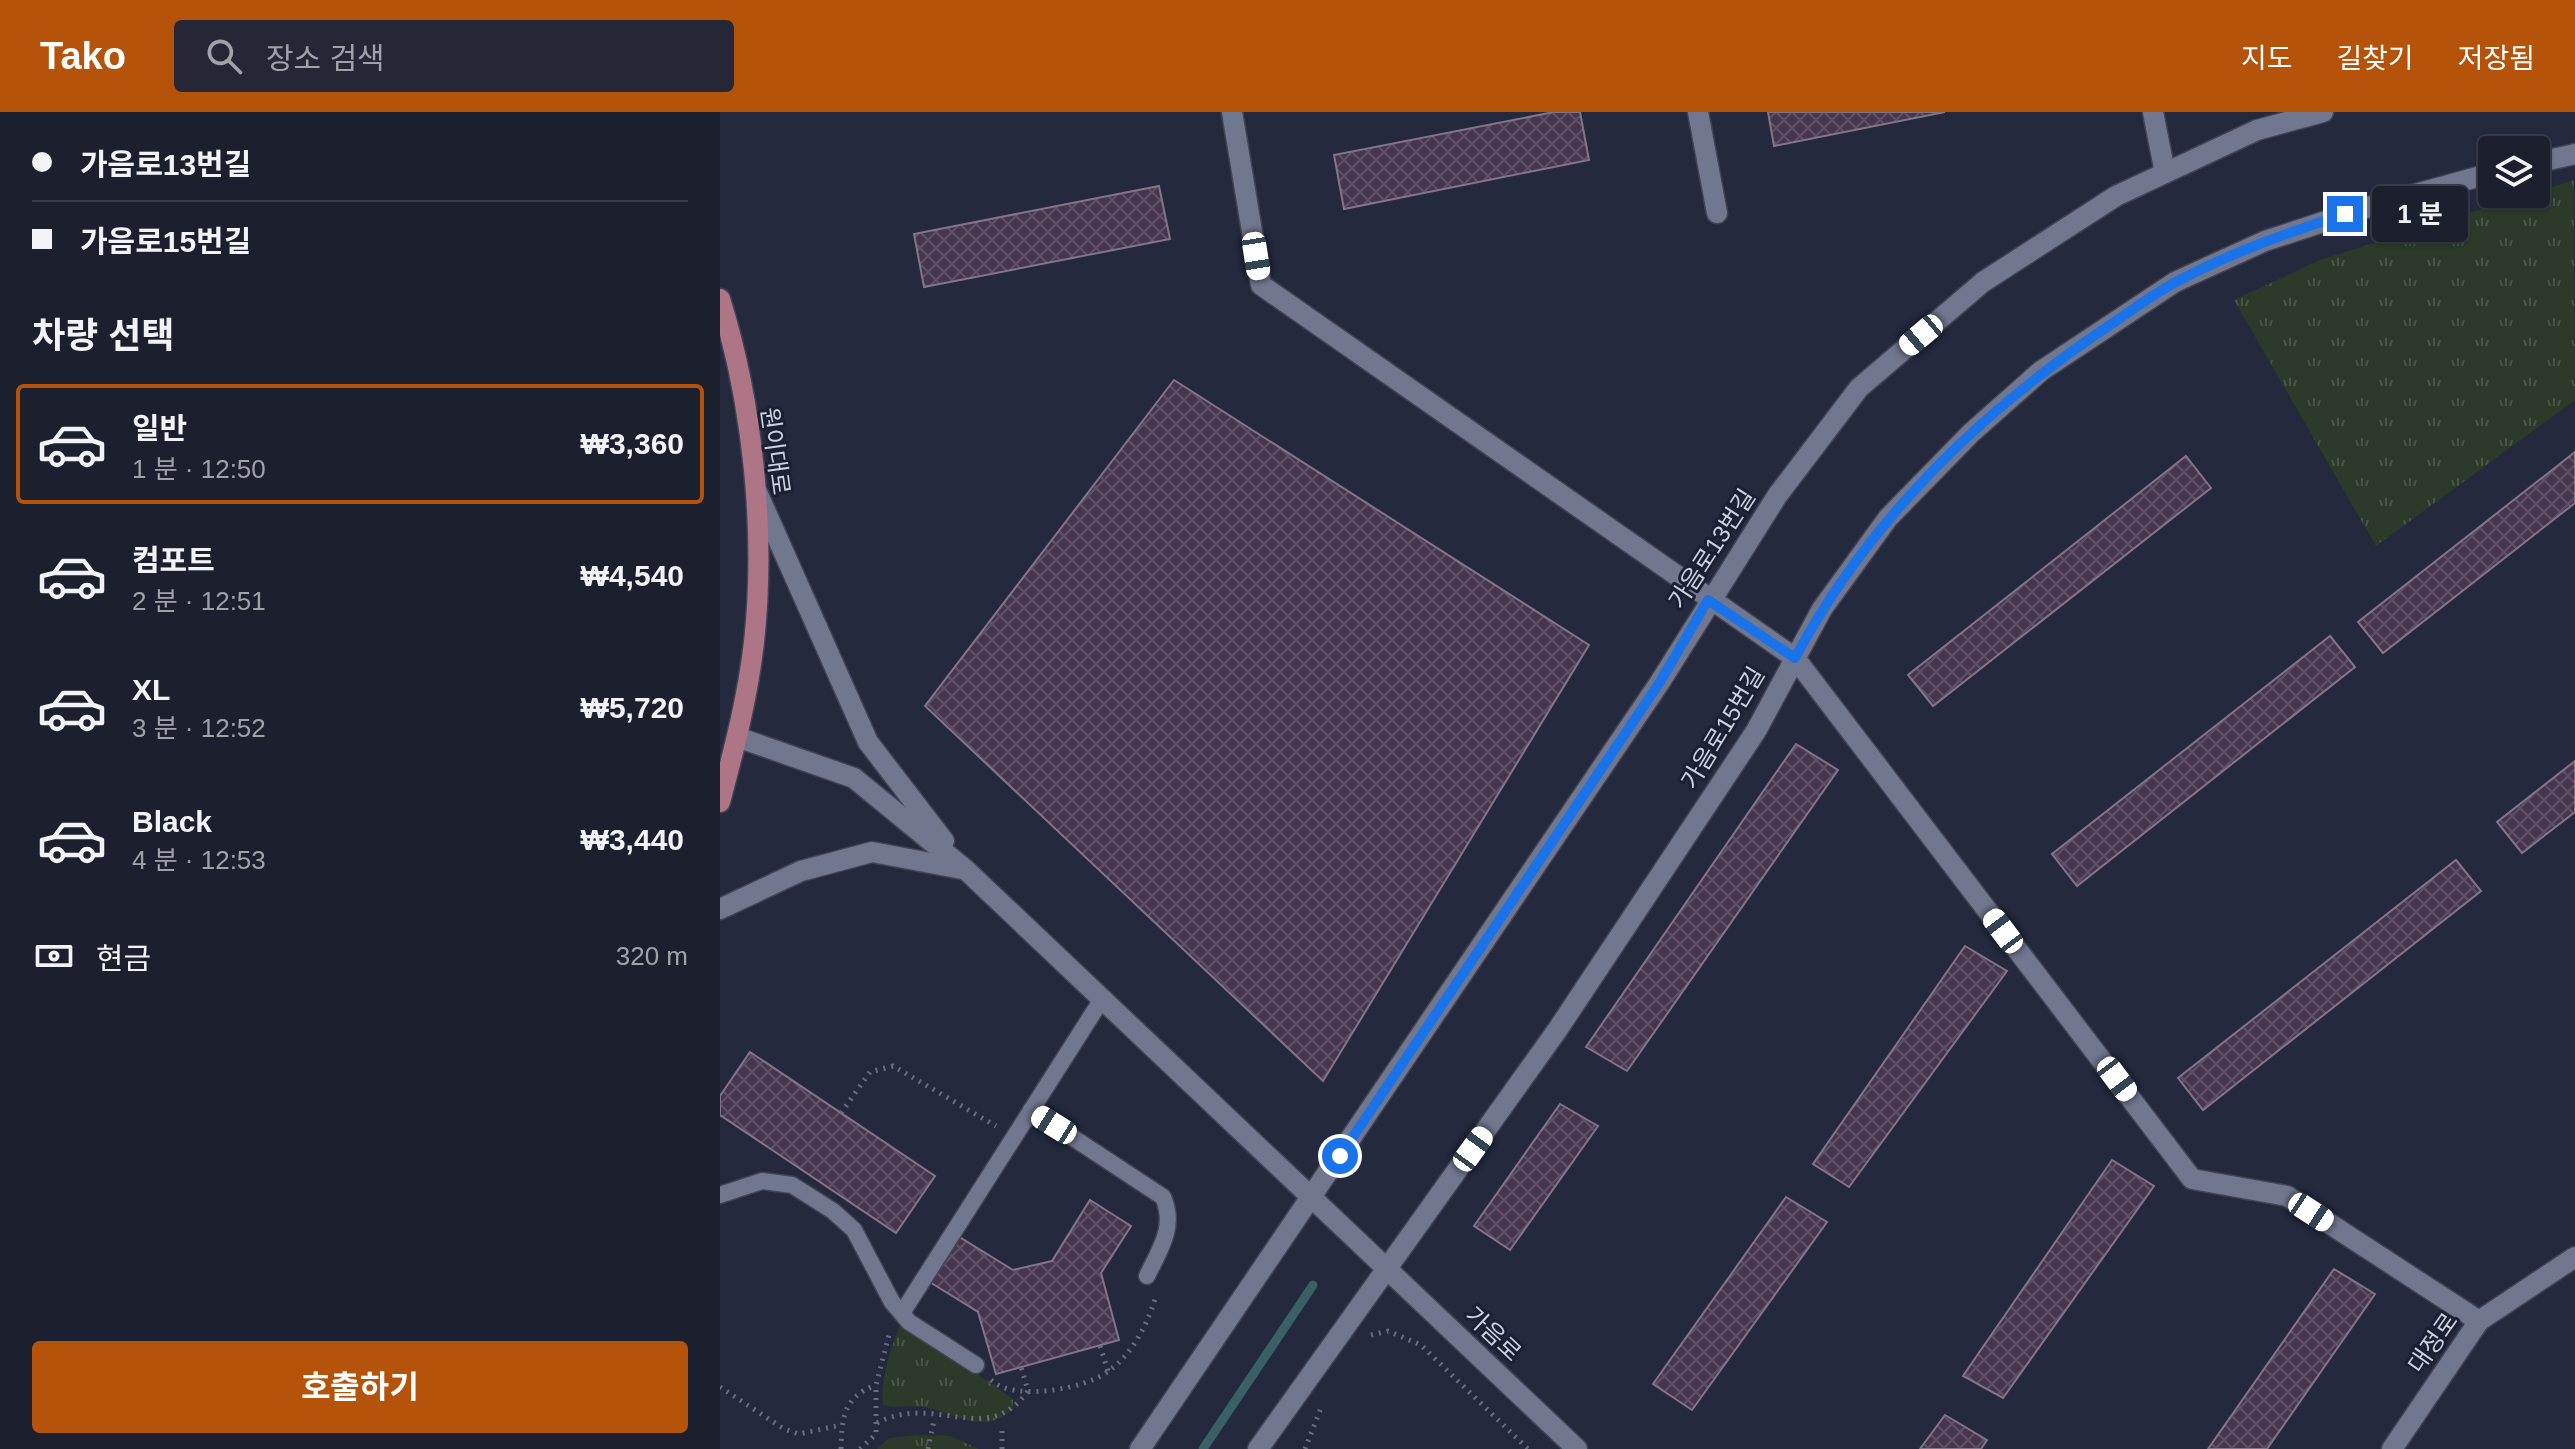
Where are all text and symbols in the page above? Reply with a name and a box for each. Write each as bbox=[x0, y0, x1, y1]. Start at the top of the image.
search box bbox=[174, 20, 734, 92]
icon: search bbox=[202, 34, 246, 78]
text: Tako bbox=[40, 35, 126, 77]
text: 장소 검색 bbox=[266, 42, 385, 75]
text: 지도 bbox=[2241, 43, 2292, 74]
text: 길찾기 bbox=[2336, 43, 2414, 74]
text: 저장됨 bbox=[2458, 43, 2535, 74]
map controls bbox=[2478, 136, 2550, 208]
button: layers bbox=[2478, 136, 2550, 208]
text: 가음로13번길 bbox=[80, 148, 251, 181]
callout: 1 분 bbox=[2373, 186, 2469, 242]
route end bbox=[2327, 196, 2363, 232]
text: 1 분 bbox=[2397, 199, 2443, 229]
text: 가음로15번길 bbox=[80, 225, 251, 258]
car bbox=[1240, 230, 1272, 282]
car bbox=[1895, 310, 1947, 360]
text: 차량 선택 bbox=[32, 315, 174, 356]
street label: 원이대로 bbox=[756, 405, 795, 497]
icon: car bbox=[36, 408, 108, 480]
text: 일반 bbox=[132, 412, 187, 445]
text: ₩3,360 bbox=[581, 427, 684, 460]
text: 1 분 · 12:50 bbox=[132, 454, 266, 484]
street label: 가음로13번길 bbox=[1663, 484, 1760, 614]
icon: car bbox=[36, 540, 108, 612]
text: 컴포트 bbox=[132, 544, 215, 577]
text: ₩4,540 bbox=[581, 559, 684, 592]
text: 2 분 · 12:51 bbox=[132, 586, 266, 616]
street label: 가음로15번길 bbox=[1676, 662, 1769, 793]
icon: car bbox=[36, 672, 108, 744]
text: XL bbox=[132, 673, 170, 706]
text: ₩5,720 bbox=[581, 691, 684, 724]
text: 3 분 · 12:52 bbox=[132, 713, 266, 743]
icon: car bbox=[36, 804, 108, 876]
text: Black bbox=[132, 805, 212, 838]
text: ₩3,440 bbox=[581, 823, 684, 856]
text: 4 분 · 12:53 bbox=[132, 845, 266, 875]
car bbox=[1979, 905, 2027, 957]
icon: cash bbox=[32, 934, 76, 978]
text: 320 m bbox=[616, 941, 688, 971]
text: 현금 bbox=[96, 942, 151, 975]
car bbox=[2093, 1053, 2141, 1105]
car bbox=[1027, 1102, 1081, 1148]
car bbox=[1449, 1123, 1497, 1175]
route start bbox=[1322, 1138, 1358, 1174]
car bbox=[2284, 1189, 2338, 1235]
street label: 가음로 bbox=[1460, 1301, 1527, 1366]
street label: 대정로 bbox=[2403, 1308, 2463, 1378]
button: 호출하기 bbox=[32, 1341, 688, 1433]

